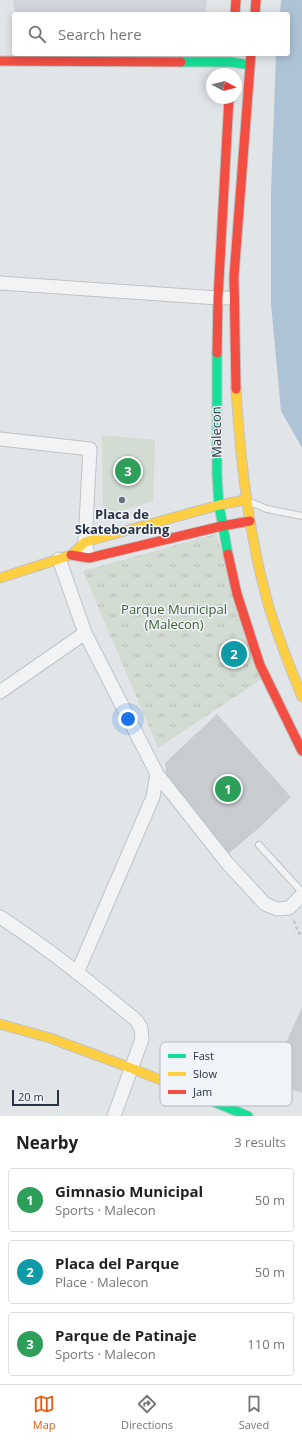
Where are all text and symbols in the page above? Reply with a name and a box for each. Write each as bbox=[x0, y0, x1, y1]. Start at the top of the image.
search box bbox=[12, 12, 290, 56]
icon: search bbox=[26, 23, 48, 45]
text: Search here bbox=[58, 24, 142, 44]
north arrow bbox=[206, 68, 242, 104]
street label: Malecon bbox=[207, 406, 225, 458]
pin: 3 bbox=[115, 456, 141, 486]
marker: Placa de Skateboarding bbox=[117, 495, 127, 505]
place label: Placa de Skateboarding bbox=[75, 505, 170, 538]
park label: Parque Municipal (Malecon) bbox=[121, 600, 227, 633]
pin: 2 bbox=[221, 639, 247, 669]
your location bbox=[118, 709, 138, 729]
pin: 1 bbox=[215, 774, 241, 804]
legend bbox=[160, 1042, 292, 1106]
text: Fast bbox=[193, 1048, 214, 1063]
text: Slow bbox=[193, 1066, 217, 1081]
text: Jam bbox=[192, 1084, 212, 1099]
scale bar bbox=[12, 1088, 59, 1107]
text: 20 m bbox=[18, 1089, 44, 1104]
text: Nearby bbox=[16, 1131, 78, 1154]
text: 3 results bbox=[234, 1133, 286, 1151]
text: Gimnasio Municipal bbox=[55, 1181, 203, 1201]
text: 1 bbox=[26, 1191, 34, 1209]
text: 50 m bbox=[255, 1191, 285, 1209]
text: Sports · Malecon bbox=[55, 1201, 156, 1219]
text: Placa del Parque bbox=[55, 1253, 179, 1273]
text: 2 bbox=[26, 1263, 34, 1281]
text: 50 m bbox=[255, 1263, 285, 1281]
text: Place · Malecon bbox=[55, 1273, 149, 1291]
text: Parque de Patinaje bbox=[55, 1325, 197, 1345]
text: 3 bbox=[26, 1335, 34, 1353]
text: 110 m bbox=[247, 1335, 285, 1353]
text: Sports · Malecon bbox=[55, 1345, 156, 1363]
tab: Map bbox=[33, 1393, 56, 1432]
tab: Directions bbox=[121, 1393, 173, 1432]
tab: Saved bbox=[239, 1393, 269, 1432]

